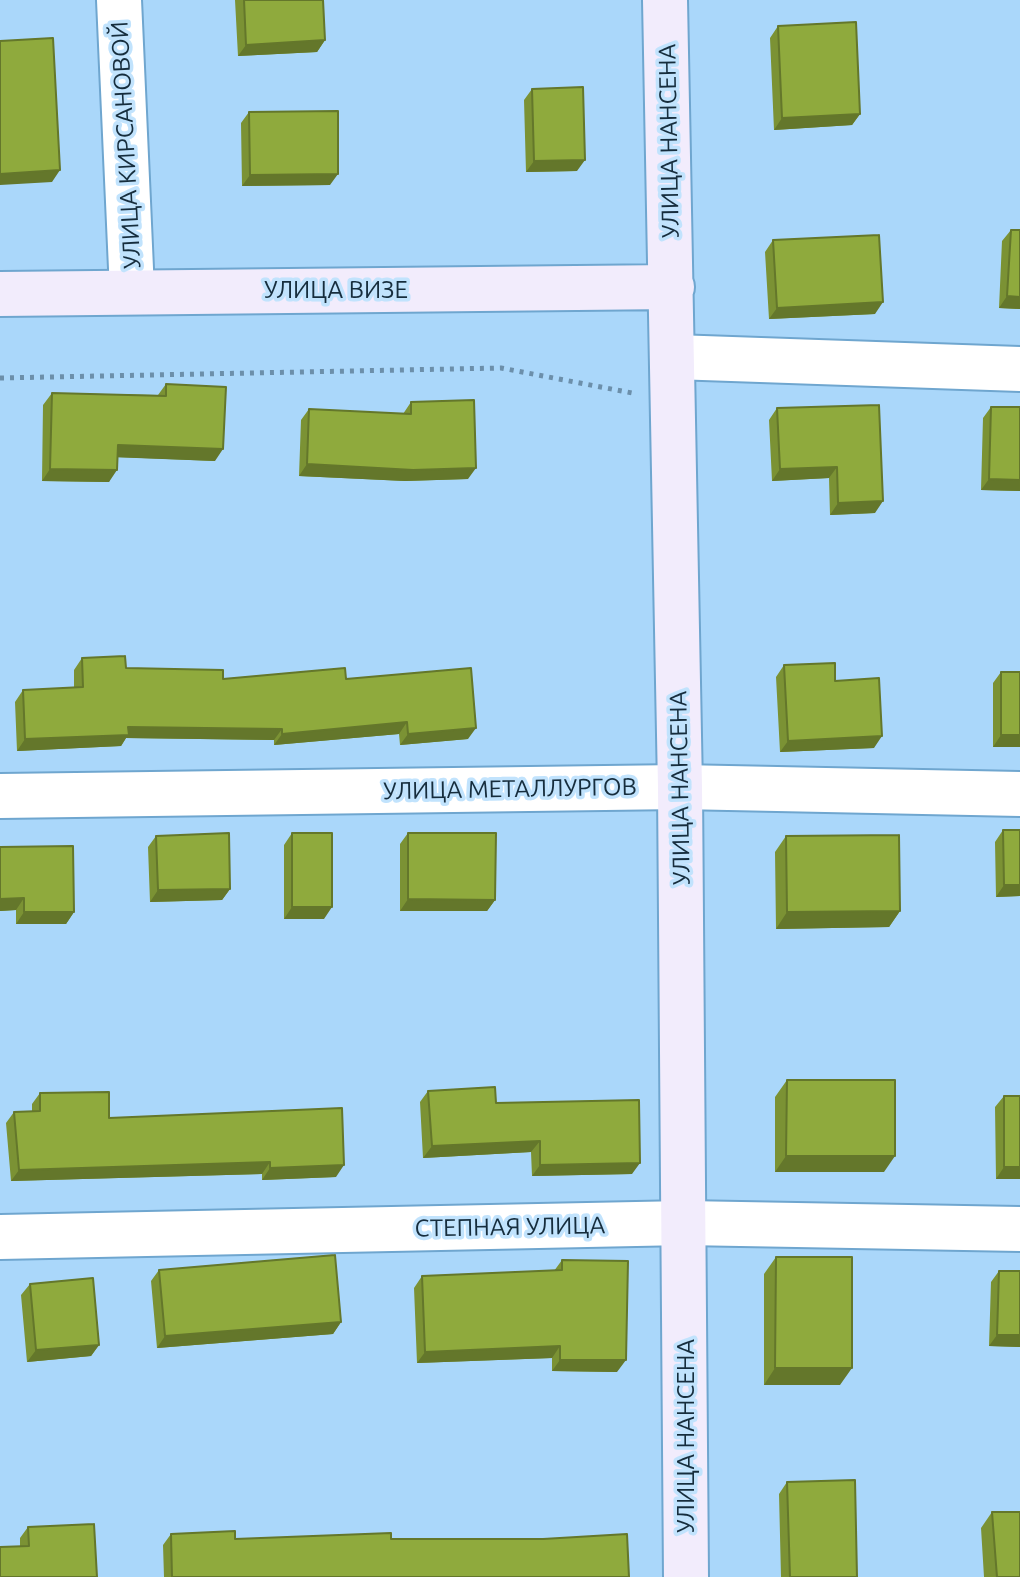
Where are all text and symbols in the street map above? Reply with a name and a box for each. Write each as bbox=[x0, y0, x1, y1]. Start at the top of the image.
street label: УЛИЦА КИРСАНОВОЙ bbox=[105, 20, 147, 270]
street label: УЛИЦА НАНСЕНА bbox=[653, 44, 685, 238]
street label: УЛИЦА ВИЗЕ bbox=[264, 276, 408, 304]
street label: УЛИЦА НАНСЕНА bbox=[664, 691, 696, 885]
street label: УЛИЦА МЕТАЛЛУРГОВ bbox=[383, 772, 637, 806]
street label: СТЕПНАЯ УЛИЦА bbox=[414, 1211, 606, 1243]
street label: УЛИЦА НАНСЕНА bbox=[672, 1339, 700, 1533]

